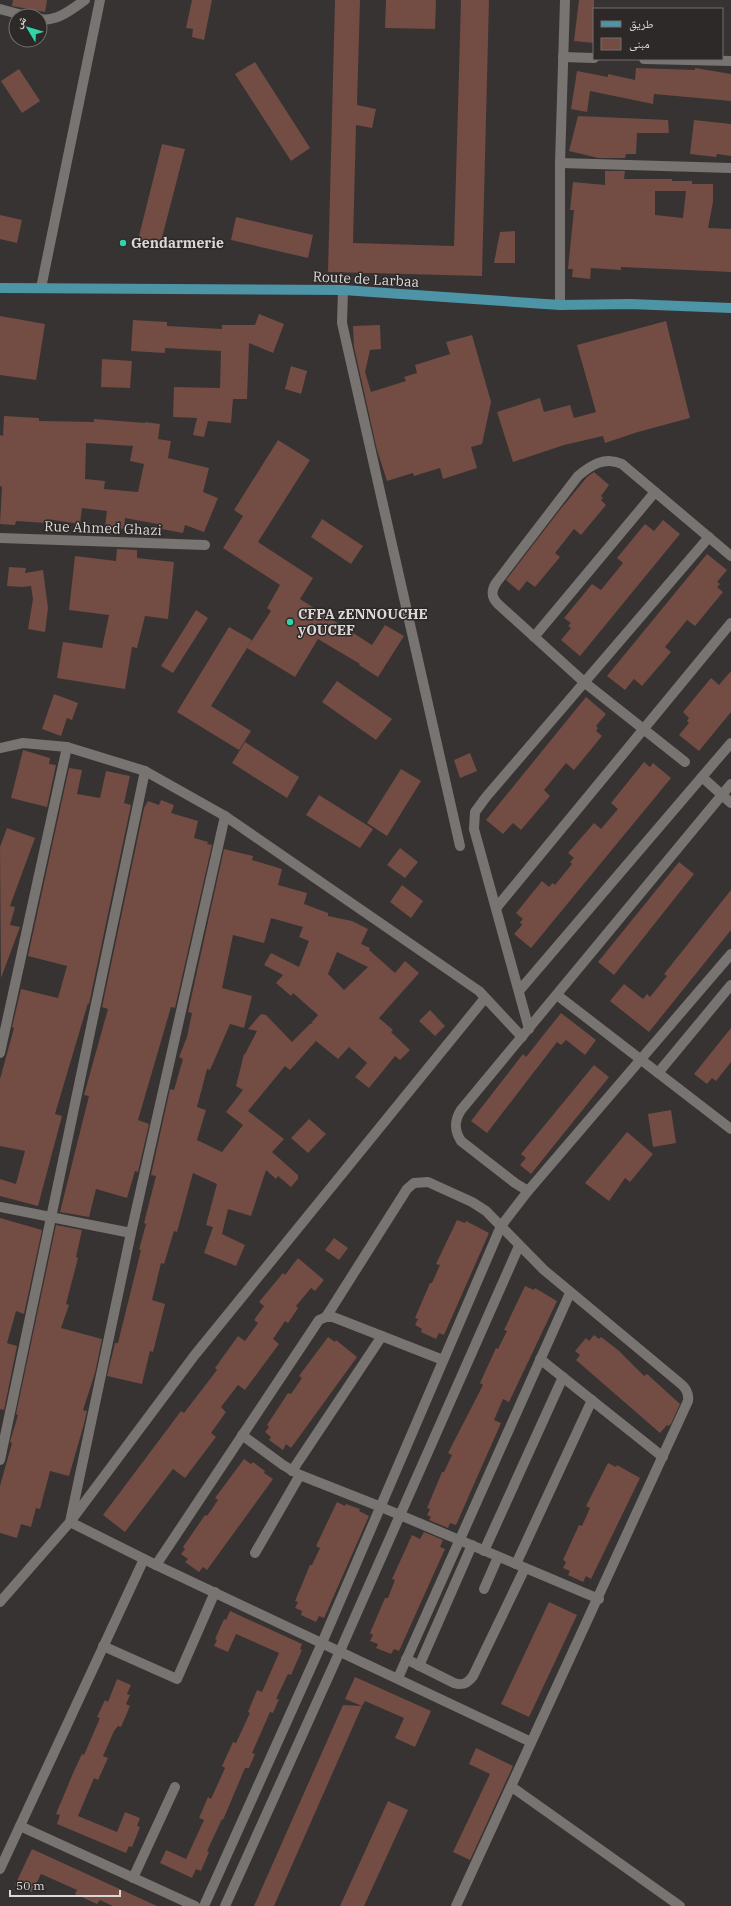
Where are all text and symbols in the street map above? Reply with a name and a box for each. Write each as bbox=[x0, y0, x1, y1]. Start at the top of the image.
north arrow bbox=[8, 8, 48, 48]
legend bbox=[593, 8, 723, 60]
text: ش bbox=[11, 13, 30, 31]
text: طريق bbox=[629, 16, 654, 31]
text: مبنى bbox=[629, 36, 650, 51]
place label: Gendarmerie bbox=[131, 234, 224, 252]
marker: Gendarmerie bbox=[118, 238, 128, 248]
street label: Route de Larbaa bbox=[312, 267, 420, 291]
street label: Rue Ahmed Ghazi bbox=[44, 517, 162, 539]
place label: CFPA zENNOUCHE yOUCEF bbox=[297, 605, 428, 639]
marker: CFPA zENNOUCHE yOUCEF bbox=[285, 617, 295, 627]
scale bar bbox=[10, 1872, 120, 1898]
text: 50 m bbox=[16, 1878, 45, 1893]

